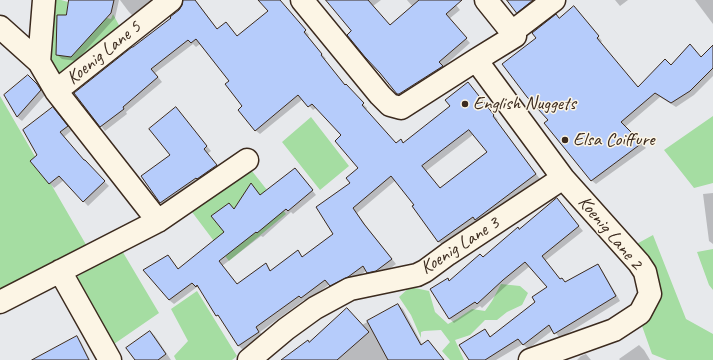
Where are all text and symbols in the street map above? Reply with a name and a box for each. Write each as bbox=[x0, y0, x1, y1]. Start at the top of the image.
street label: Koenig Lane 5 bbox=[62, 16, 146, 90]
place label: English Nuggets bbox=[473, 93, 576, 115]
marker: English Nuggets bbox=[460, 99, 470, 109]
place label: Elsa Coiffure bbox=[573, 129, 654, 151]
marker: Elsa Coiffure bbox=[560, 135, 570, 145]
street label: Koenig Lane 2 bbox=[573, 192, 647, 274]
street label: Koenig Lane 3 bbox=[416, 212, 504, 280]

